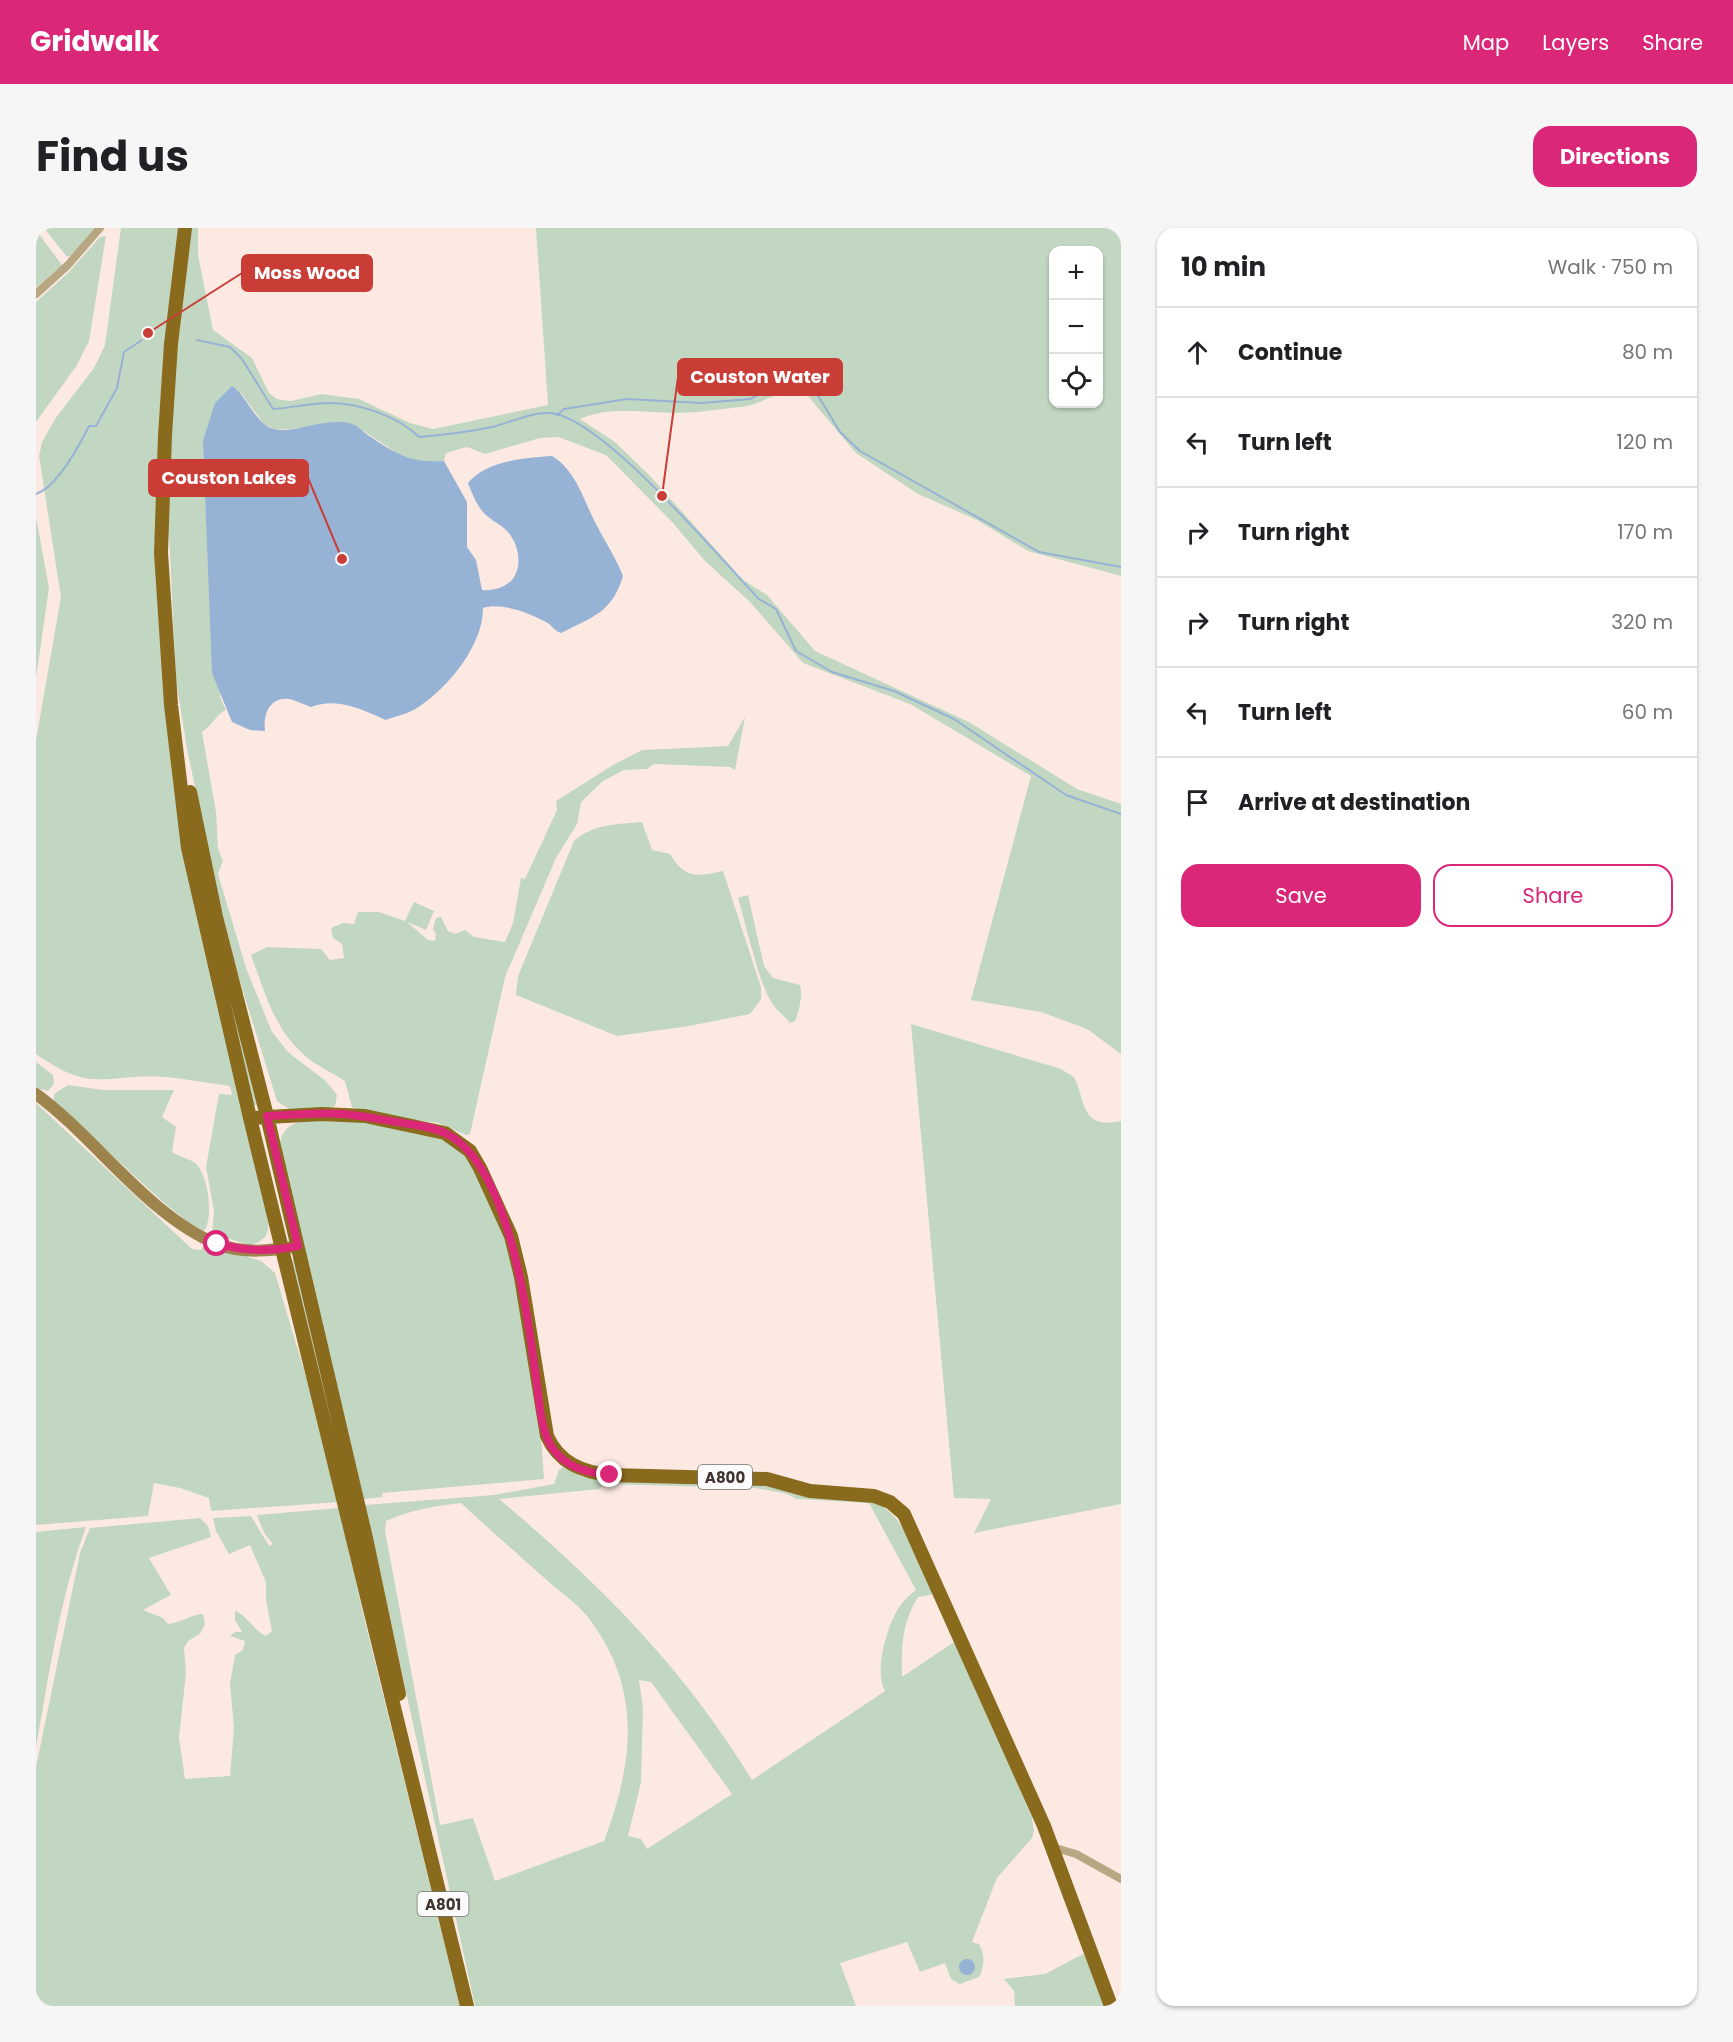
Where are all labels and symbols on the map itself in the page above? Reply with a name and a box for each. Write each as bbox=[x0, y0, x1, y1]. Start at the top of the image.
callout: Moss Wood bbox=[242, 255, 372, 291]
text: Moss Wood bbox=[254, 260, 360, 285]
callout: Couston Water bbox=[678, 359, 842, 395]
text: Couston Water bbox=[690, 364, 830, 389]
callout: Couston Lakes bbox=[149, 460, 308, 496]
text: Couston Lakes bbox=[161, 465, 297, 490]
route start bbox=[203, 1230, 229, 1256]
route end bbox=[596, 1461, 622, 1487]
road number: A800 bbox=[698, 1465, 752, 1489]
road number: A801 bbox=[418, 1892, 468, 1916]

